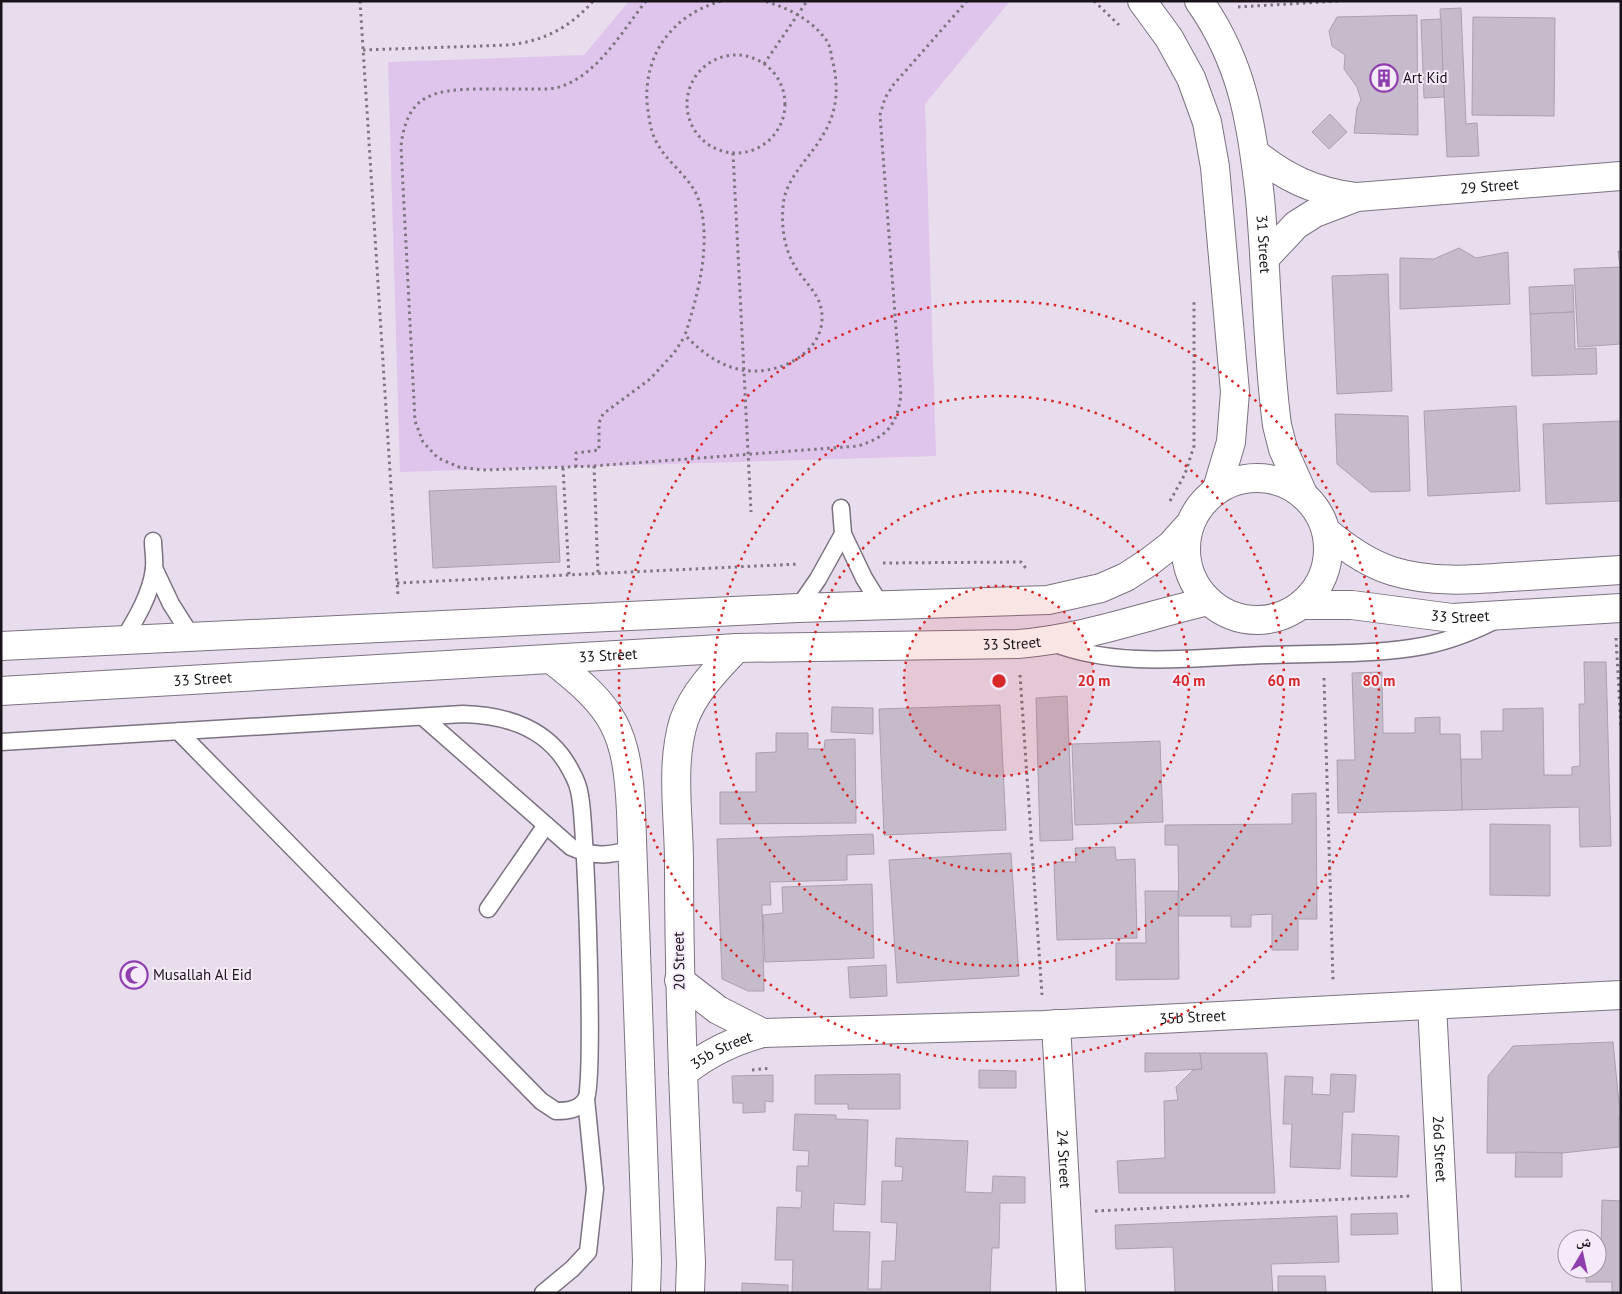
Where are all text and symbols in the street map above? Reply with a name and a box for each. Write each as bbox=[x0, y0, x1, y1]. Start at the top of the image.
building icon: Art Kid bbox=[1369, 63, 1399, 93]
place label: Art Kid bbox=[1403, 68, 1448, 87]
street label: 29 Street bbox=[1459, 174, 1519, 198]
street label: 31 Street bbox=[1252, 214, 1275, 274]
street label: 33 Street bbox=[1430, 605, 1490, 627]
street label: 33 Street bbox=[982, 632, 1042, 654]
street label: 33 Street bbox=[578, 644, 638, 666]
street label: 33 Street bbox=[173, 668, 233, 690]
text: 20 m bbox=[1078, 671, 1110, 690]
text: 40 m bbox=[1173, 671, 1205, 690]
text: 60 m bbox=[1268, 671, 1300, 690]
text: 80 m bbox=[1363, 671, 1395, 690]
centre of rings bbox=[990, 672, 1008, 690]
street label: 20 Street bbox=[668, 932, 689, 991]
mosque icon: Musallah Al Eid bbox=[119, 960, 149, 990]
place label: Musallah Al Eid bbox=[153, 965, 252, 984]
street label: 35b Street bbox=[1159, 1006, 1226, 1028]
street label: 35b Street bbox=[687, 1027, 754, 1073]
street label: 26d Street bbox=[1429, 1115, 1451, 1183]
street label: 24 Street bbox=[1053, 1129, 1075, 1189]
north arrow bbox=[1557, 1229, 1607, 1279]
text: ش bbox=[1575, 1231, 1593, 1251]

